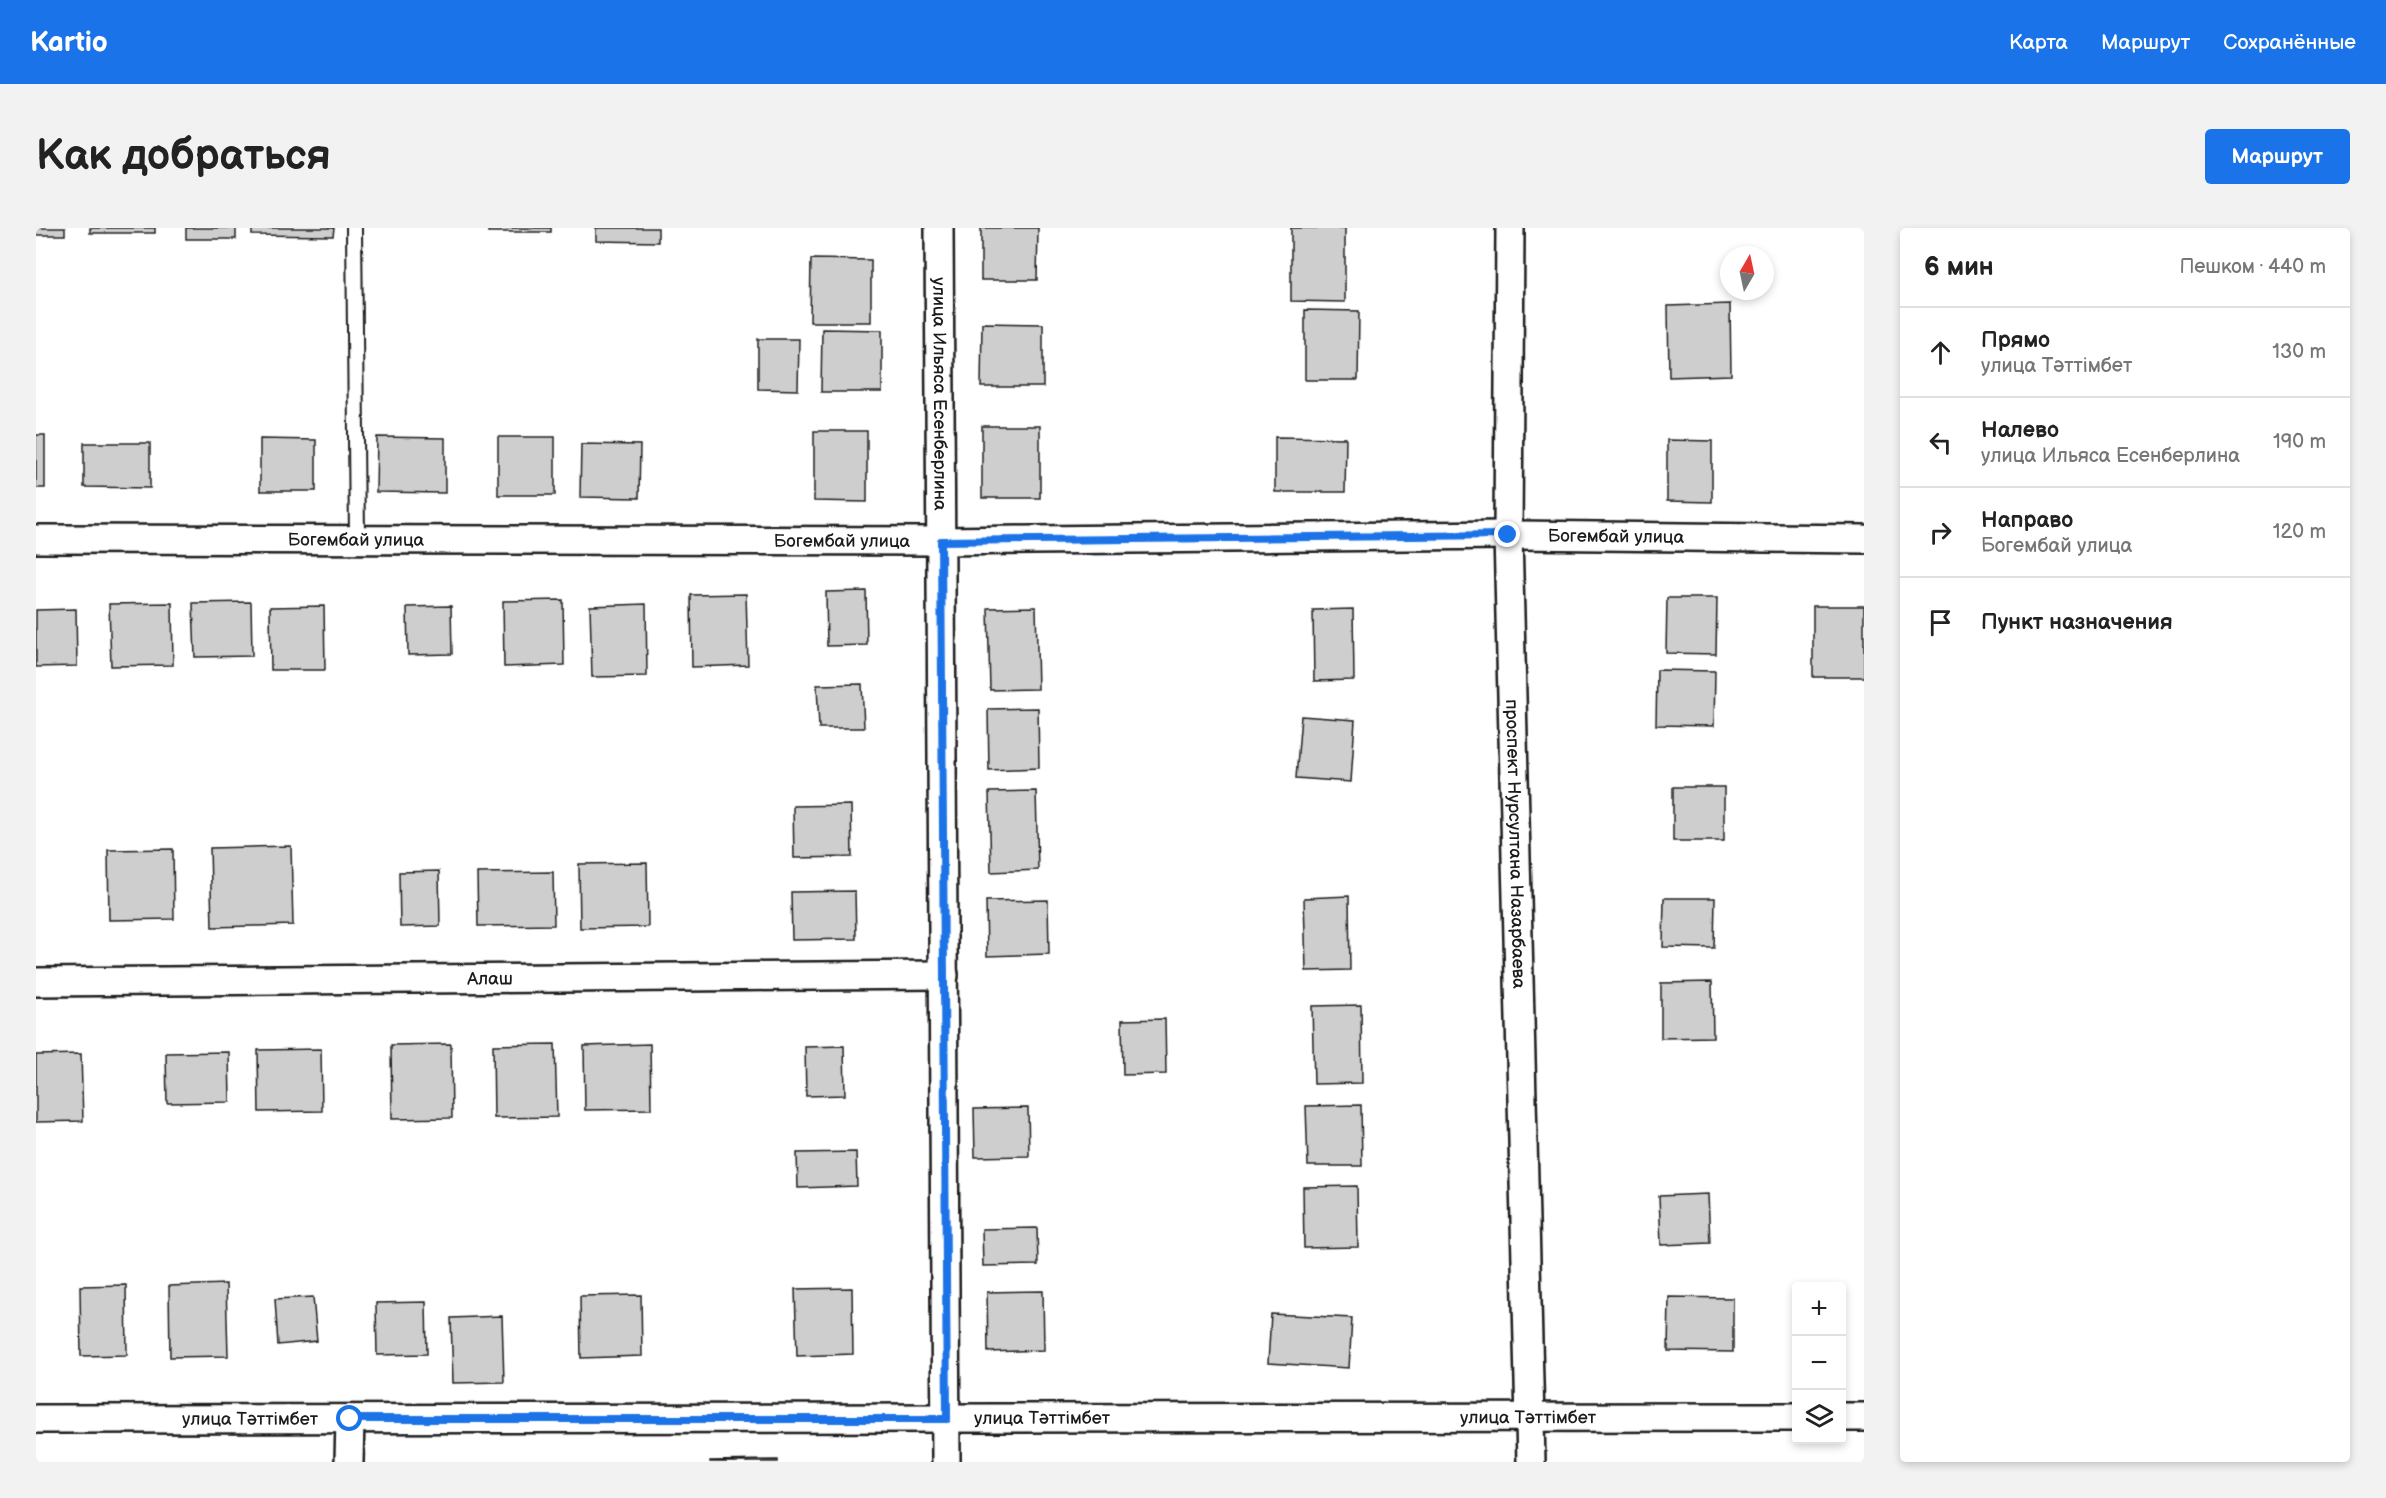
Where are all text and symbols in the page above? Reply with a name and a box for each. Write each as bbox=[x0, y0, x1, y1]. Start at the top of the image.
text: Kartio bbox=[30, 26, 108, 59]
text: Карта bbox=[2009, 30, 2068, 55]
text: Маршрут bbox=[2101, 30, 2190, 55]
text: Сохранённые bbox=[2223, 30, 2356, 55]
button: Маршрут bbox=[2205, 129, 2350, 184]
text: Как добраться bbox=[36, 131, 331, 182]
north arrow bbox=[1720, 246, 1774, 300]
text: 6 мин bbox=[1924, 252, 1994, 283]
text: Пешком · 440 m bbox=[2179, 255, 2326, 279]
street label: улица Ильяса Есенберлина bbox=[928, 277, 951, 511]
text: Прямо bbox=[1981, 327, 2050, 354]
icon: ahead bbox=[1924, 336, 1957, 369]
text: 130 m bbox=[2272, 340, 2326, 364]
text: улица Тәттімбет bbox=[1981, 354, 2132, 378]
text: Налево bbox=[1981, 417, 2059, 444]
icon: left bbox=[1924, 426, 1957, 459]
text: 190 m bbox=[2273, 430, 2326, 454]
text: улица Ильяса Есенберлина bbox=[1981, 444, 2240, 468]
text: Направо bbox=[1981, 507, 2073, 534]
icon: right bbox=[1924, 516, 1957, 549]
text: 120 m bbox=[2273, 520, 2326, 544]
route end bbox=[1494, 521, 1520, 547]
street label: Богембай улица bbox=[1548, 525, 1685, 548]
street label: Богембай улица bbox=[288, 530, 425, 551]
street label: Богембай улица bbox=[774, 531, 911, 552]
text: Богембай улица bbox=[1981, 534, 2132, 558]
icon: arrive bbox=[1924, 606, 1957, 639]
text: Пункт назначения bbox=[1981, 609, 2173, 636]
street label: проспект Нурсултана Назарбаева bbox=[1501, 699, 1529, 989]
street label: Алаш bbox=[466, 968, 513, 990]
map controls bbox=[1792, 1282, 1846, 1444]
button: + bbox=[1792, 1282, 1846, 1336]
button: − bbox=[1792, 1336, 1846, 1390]
button: layers bbox=[1792, 1390, 1846, 1444]
route start bbox=[336, 1405, 362, 1431]
street label: улица Тәттімбет bbox=[1460, 1407, 1597, 1428]
street label: улица Тәттімбет bbox=[974, 1408, 1111, 1429]
street label: улица Тәттімбет bbox=[182, 1409, 319, 1430]

